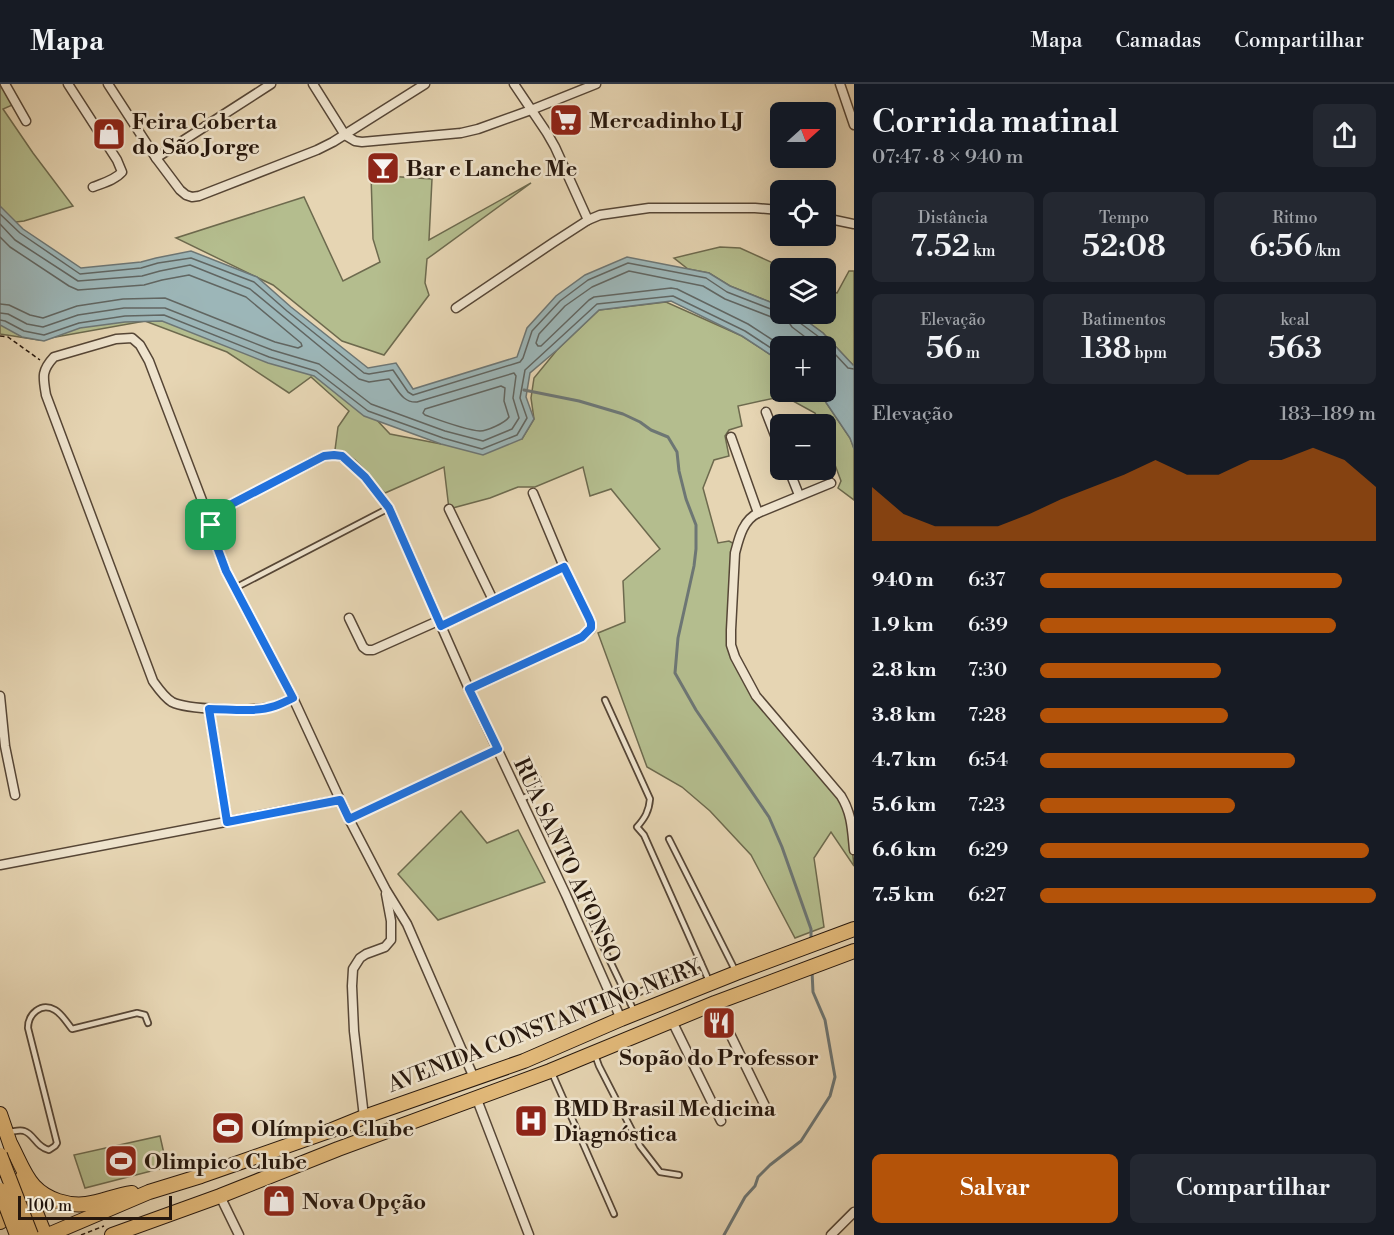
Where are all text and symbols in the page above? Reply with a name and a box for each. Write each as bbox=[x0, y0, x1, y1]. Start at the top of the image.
text: Mapa bbox=[30, 24, 104, 59]
text: Mapa bbox=[1030, 28, 1082, 54]
text: Camadas bbox=[1115, 28, 1201, 54]
text: Compartilhar bbox=[1234, 28, 1364, 54]
supermarket icon: Mercadinho LJ bbox=[548, 102, 584, 138]
north arrow bbox=[770, 102, 836, 168]
map controls bbox=[770, 102, 836, 480]
text: Corrida matinal bbox=[872, 102, 1119, 143]
button: share bbox=[1313, 104, 1376, 167]
place label: Mercadinho LJ bbox=[589, 108, 744, 135]
place label: Feira Coberta do São Jorge bbox=[132, 109, 278, 161]
shop icon: Feira Coberta do São Jorge bbox=[91, 116, 127, 152]
text: 07:47 · 8 × 940 m bbox=[872, 145, 1024, 170]
bar icon: Bar e Lanche Me bbox=[365, 150, 401, 186]
place label: Bar e Lanche Me bbox=[406, 156, 577, 183]
button: locate bbox=[770, 180, 836, 246]
text: Distância bbox=[918, 208, 988, 228]
text: Tempo bbox=[1099, 208, 1149, 228]
text: Ritmo bbox=[1273, 208, 1317, 228]
text: 7.52 bbox=[910, 228, 970, 266]
text: 52:08 bbox=[1082, 228, 1166, 266]
text: 6:56 bbox=[1249, 228, 1312, 266]
text: km bbox=[970, 241, 996, 261]
text: /km bbox=[1312, 241, 1341, 261]
button: layers bbox=[770, 258, 836, 324]
text: Elevação bbox=[921, 310, 985, 330]
text: Batimentos bbox=[1082, 310, 1166, 330]
text: kcal bbox=[1280, 310, 1310, 330]
text: 56 bbox=[926, 330, 963, 368]
text: 138 bbox=[1081, 330, 1131, 368]
text: 563 bbox=[1268, 330, 1322, 368]
button: + bbox=[770, 336, 836, 402]
text: m bbox=[963, 343, 980, 363]
text: bpm bbox=[1131, 343, 1167, 363]
text: Elevação bbox=[872, 402, 953, 427]
text: 183–189 m bbox=[1279, 402, 1376, 427]
button: − bbox=[770, 414, 836, 480]
pin bbox=[185, 499, 236, 550]
icon: arrive bbox=[194, 508, 227, 541]
text: 940 m bbox=[872, 568, 934, 593]
text: 6:37 bbox=[968, 568, 1005, 593]
text: 1.9 km bbox=[872, 613, 934, 638]
text: 6:39 bbox=[968, 613, 1008, 638]
text: 2.8 km bbox=[872, 658, 936, 683]
text: 7:30 bbox=[968, 658, 1007, 683]
text: 3.8 km bbox=[872, 703, 936, 728]
text: 7:28 bbox=[968, 703, 1007, 728]
text: 4.7 km bbox=[872, 748, 936, 773]
text: 6:54 bbox=[968, 748, 1008, 773]
street label: RUA SANTO AFONSO bbox=[507, 754, 626, 968]
text: 5.6 km bbox=[872, 793, 936, 818]
text: 7:23 bbox=[968, 793, 1005, 818]
text: 6.6 km bbox=[872, 838, 936, 863]
text: 6:29 bbox=[968, 838, 1008, 863]
text: 7.5 km bbox=[872, 883, 934, 908]
text: 6:27 bbox=[968, 883, 1006, 908]
street label: AVENIDA CONSTANTINO NERY bbox=[383, 954, 706, 1099]
restaurant icon: Sopão do Professor bbox=[701, 1005, 737, 1041]
place label: Sopão do Professor bbox=[619, 1045, 819, 1072]
place label: BMD Brasil Medicina Diagnóstica bbox=[554, 1096, 777, 1148]
hospital icon: BMD Brasil Medicina Diagnóstica bbox=[513, 1103, 549, 1139]
sports icon: Olímpico Clube bbox=[210, 1110, 246, 1146]
place label: Olímpico Clube bbox=[251, 1116, 414, 1143]
sports icon: Olimpico Clube bbox=[103, 1143, 139, 1179]
place label: Olimpico Clube bbox=[144, 1149, 307, 1176]
button: Salvar bbox=[872, 1154, 1118, 1223]
button: Compartilhar bbox=[1130, 1154, 1376, 1223]
shop icon: Nova Opção bbox=[261, 1183, 297, 1219]
place label: Nova Opção bbox=[302, 1189, 426, 1216]
scale bar bbox=[18, 1193, 172, 1220]
text: 100 m bbox=[27, 1196, 72, 1216]

